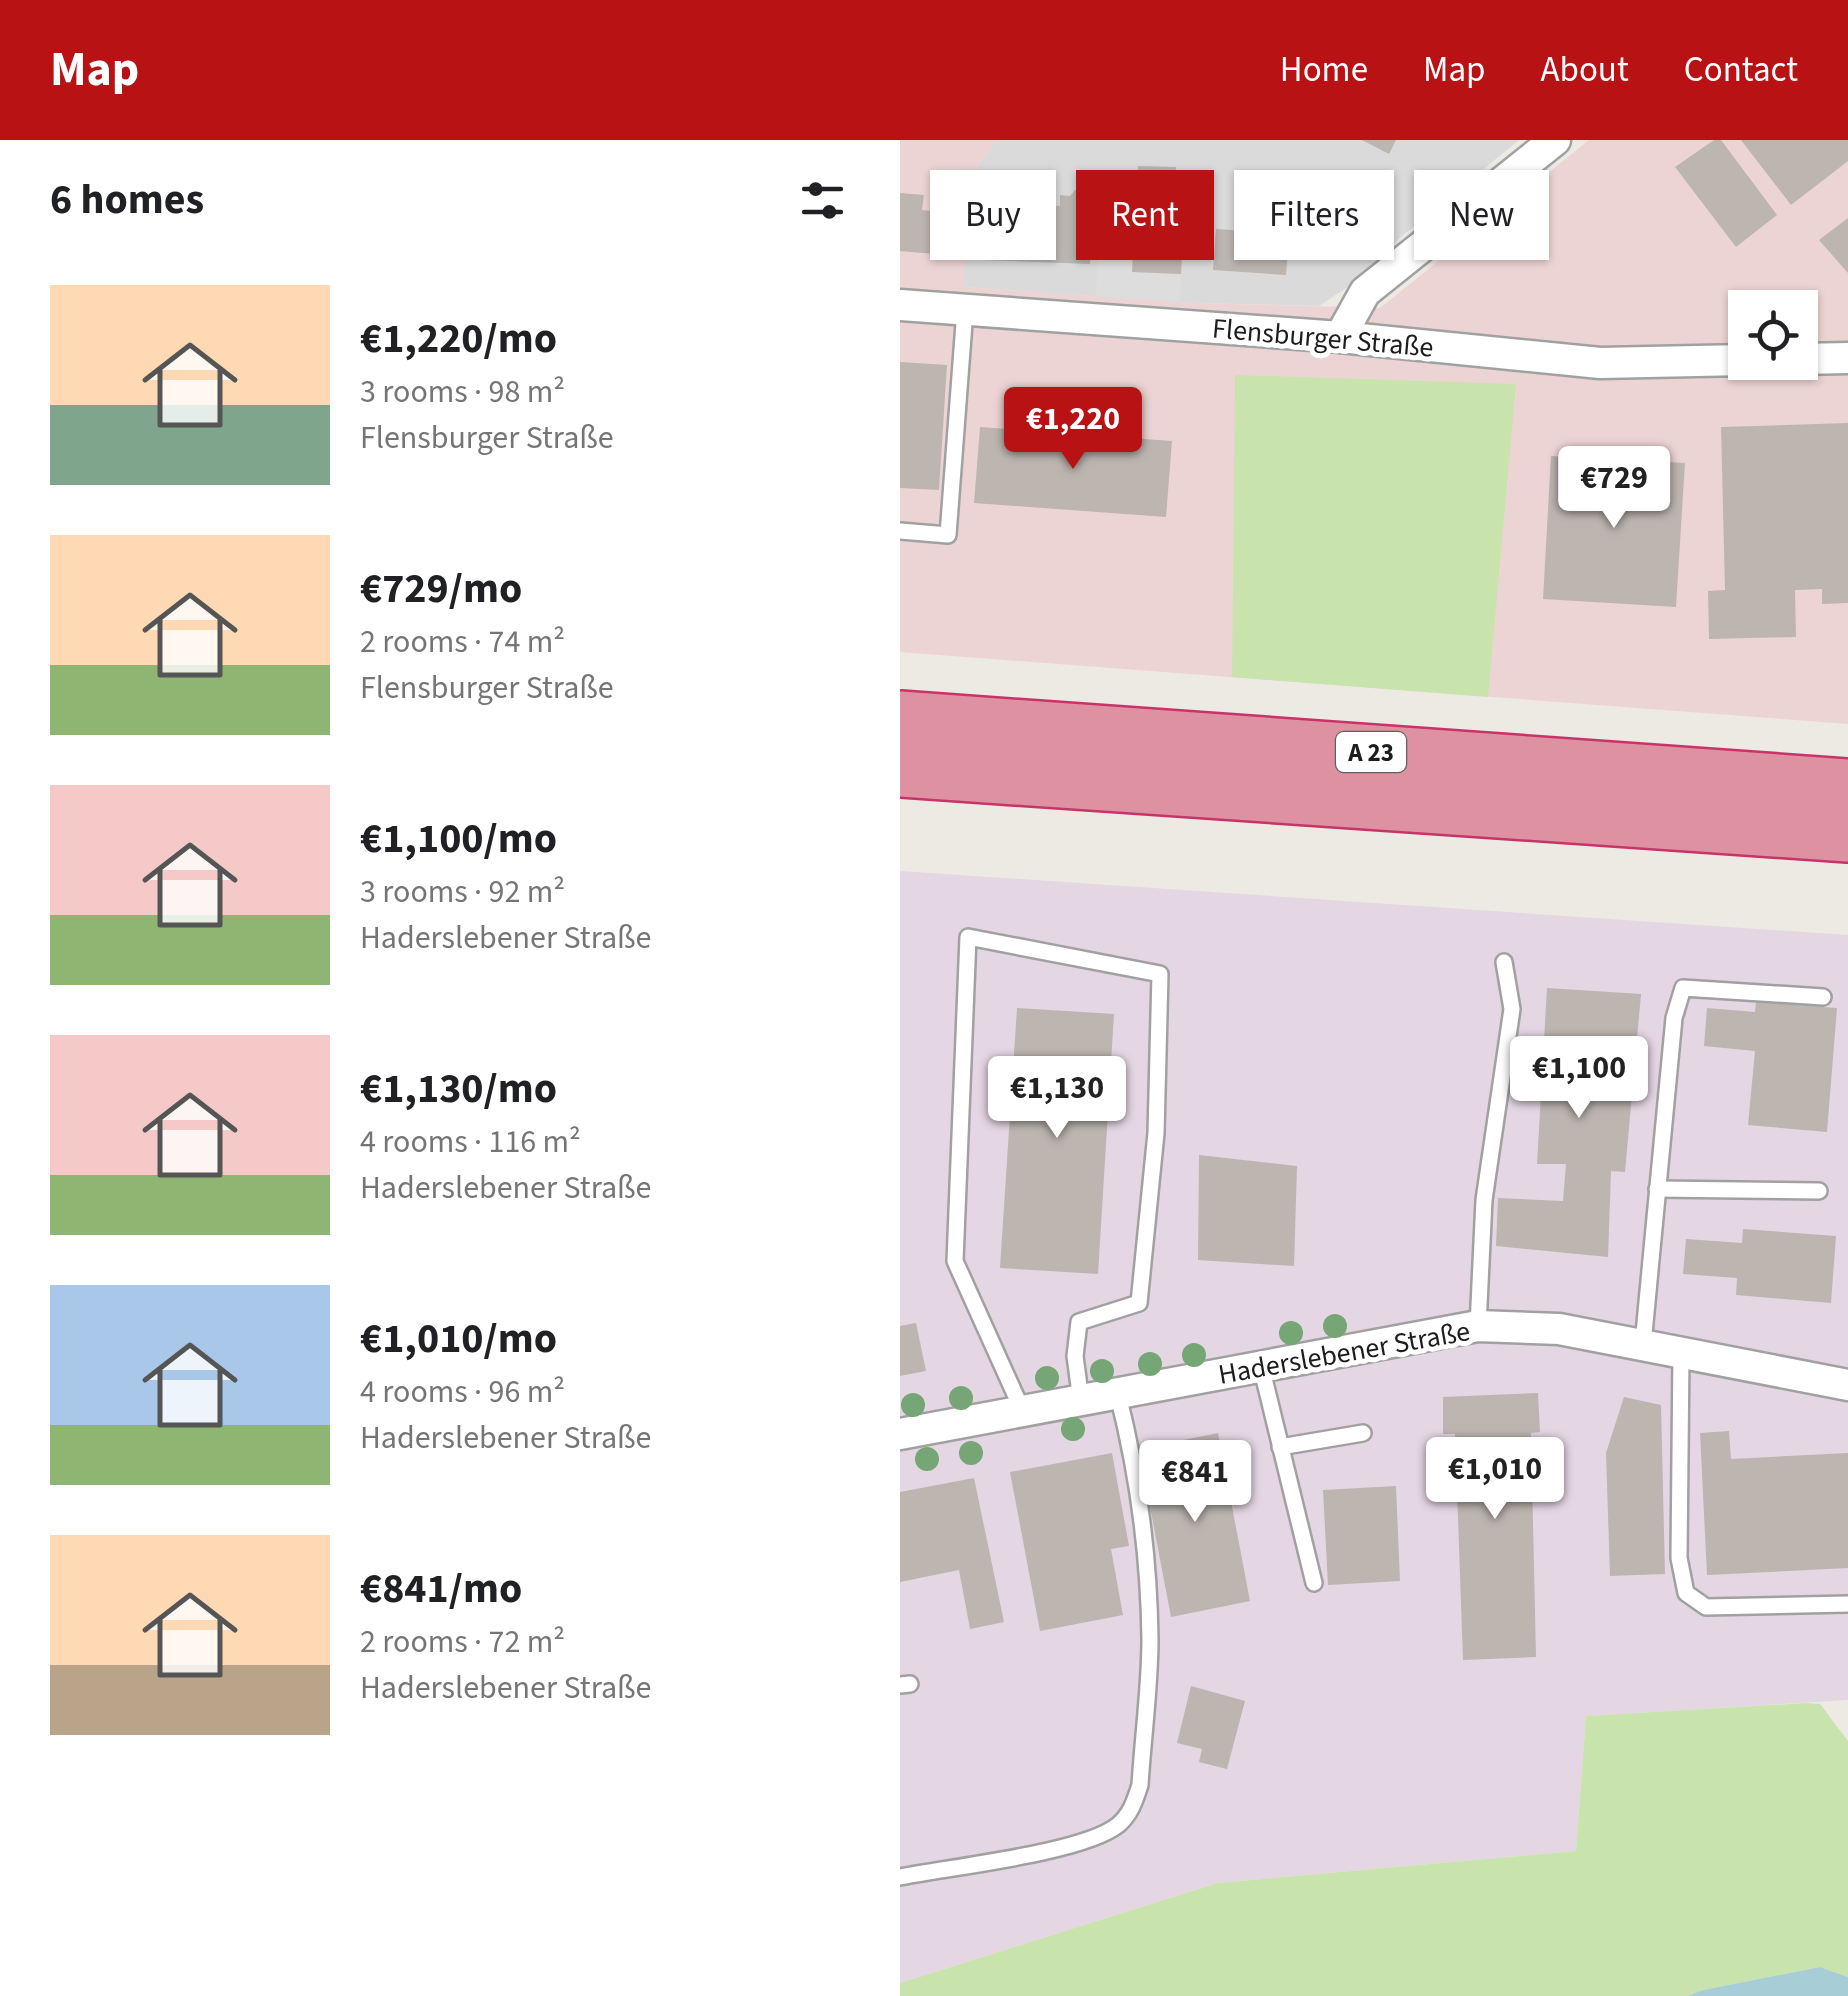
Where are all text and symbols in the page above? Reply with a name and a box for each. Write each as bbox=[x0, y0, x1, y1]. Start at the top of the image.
text: Map bbox=[50, 36, 139, 104]
text: Home bbox=[1280, 45, 1368, 95]
text: Map bbox=[1423, 45, 1486, 95]
text: About bbox=[1541, 45, 1629, 95]
text: Contact bbox=[1684, 45, 1798, 95]
text: 6 homes bbox=[50, 170, 204, 230]
chip: Buy bbox=[930, 170, 1056, 260]
chip: Rent bbox=[1076, 170, 1214, 260]
chip: Filters bbox=[1234, 170, 1394, 260]
chip: New bbox=[1414, 170, 1549, 260]
icon: filters bbox=[795, 173, 850, 228]
map controls bbox=[1728, 290, 1818, 380]
button: locate bbox=[1728, 290, 1818, 380]
street label: Flensburger Straße bbox=[1211, 308, 1435, 368]
text: €1,220/mo bbox=[360, 309, 557, 369]
icon: home bbox=[130, 325, 250, 445]
text: 3 rooms · 98 m² bbox=[360, 369, 565, 415]
pin: €1,220 bbox=[992, 387, 1154, 472]
text: €1,220 bbox=[1026, 396, 1120, 442]
text: Flensburger Straße bbox=[360, 415, 614, 461]
pin: €729 bbox=[1555, 446, 1673, 531]
text: €729 bbox=[1580, 455, 1648, 501]
text: €729/mo bbox=[360, 559, 522, 619]
icon: home bbox=[130, 575, 250, 695]
text: 2 rooms · 74 m² bbox=[360, 619, 565, 665]
text: Flensburger Straße bbox=[360, 665, 614, 711]
road number: A 23 bbox=[1336, 732, 1406, 772]
text: €1,100/mo bbox=[360, 809, 557, 869]
icon: home bbox=[130, 825, 250, 945]
text: 3 rooms · 92 m² bbox=[360, 869, 565, 915]
text: Haderslebener Straße bbox=[360, 915, 651, 961]
pin: €1,100 bbox=[1498, 1036, 1660, 1121]
text: €1,100 bbox=[1532, 1045, 1626, 1091]
pin: €1,130 bbox=[976, 1056, 1138, 1141]
text: €1,130/mo bbox=[360, 1059, 557, 1119]
text: €1,130 bbox=[1010, 1065, 1104, 1111]
icon: home bbox=[130, 1075, 250, 1195]
text: 4 rooms · 116 m² bbox=[360, 1119, 581, 1165]
text: Haderslebener Straße bbox=[360, 1165, 651, 1211]
text: €1,010/mo bbox=[360, 1309, 557, 1369]
street label: Haderslebener Straße bbox=[1215, 1311, 1473, 1395]
icon: home bbox=[130, 1325, 250, 1445]
text: 4 rooms · 96 m² bbox=[360, 1369, 565, 1415]
text: Haderslebener Straße bbox=[360, 1415, 651, 1461]
pin: €1,010 bbox=[1414, 1437, 1576, 1522]
pin: €841 bbox=[1136, 1440, 1254, 1525]
text: €1,010 bbox=[1448, 1446, 1542, 1492]
text: €841 bbox=[1161, 1449, 1229, 1495]
text: €841/mo bbox=[360, 1559, 522, 1619]
icon: home bbox=[130, 1575, 250, 1695]
text: 2 rooms · 72 m² bbox=[360, 1619, 565, 1665]
text: Haderslebener Straße bbox=[360, 1665, 651, 1711]

